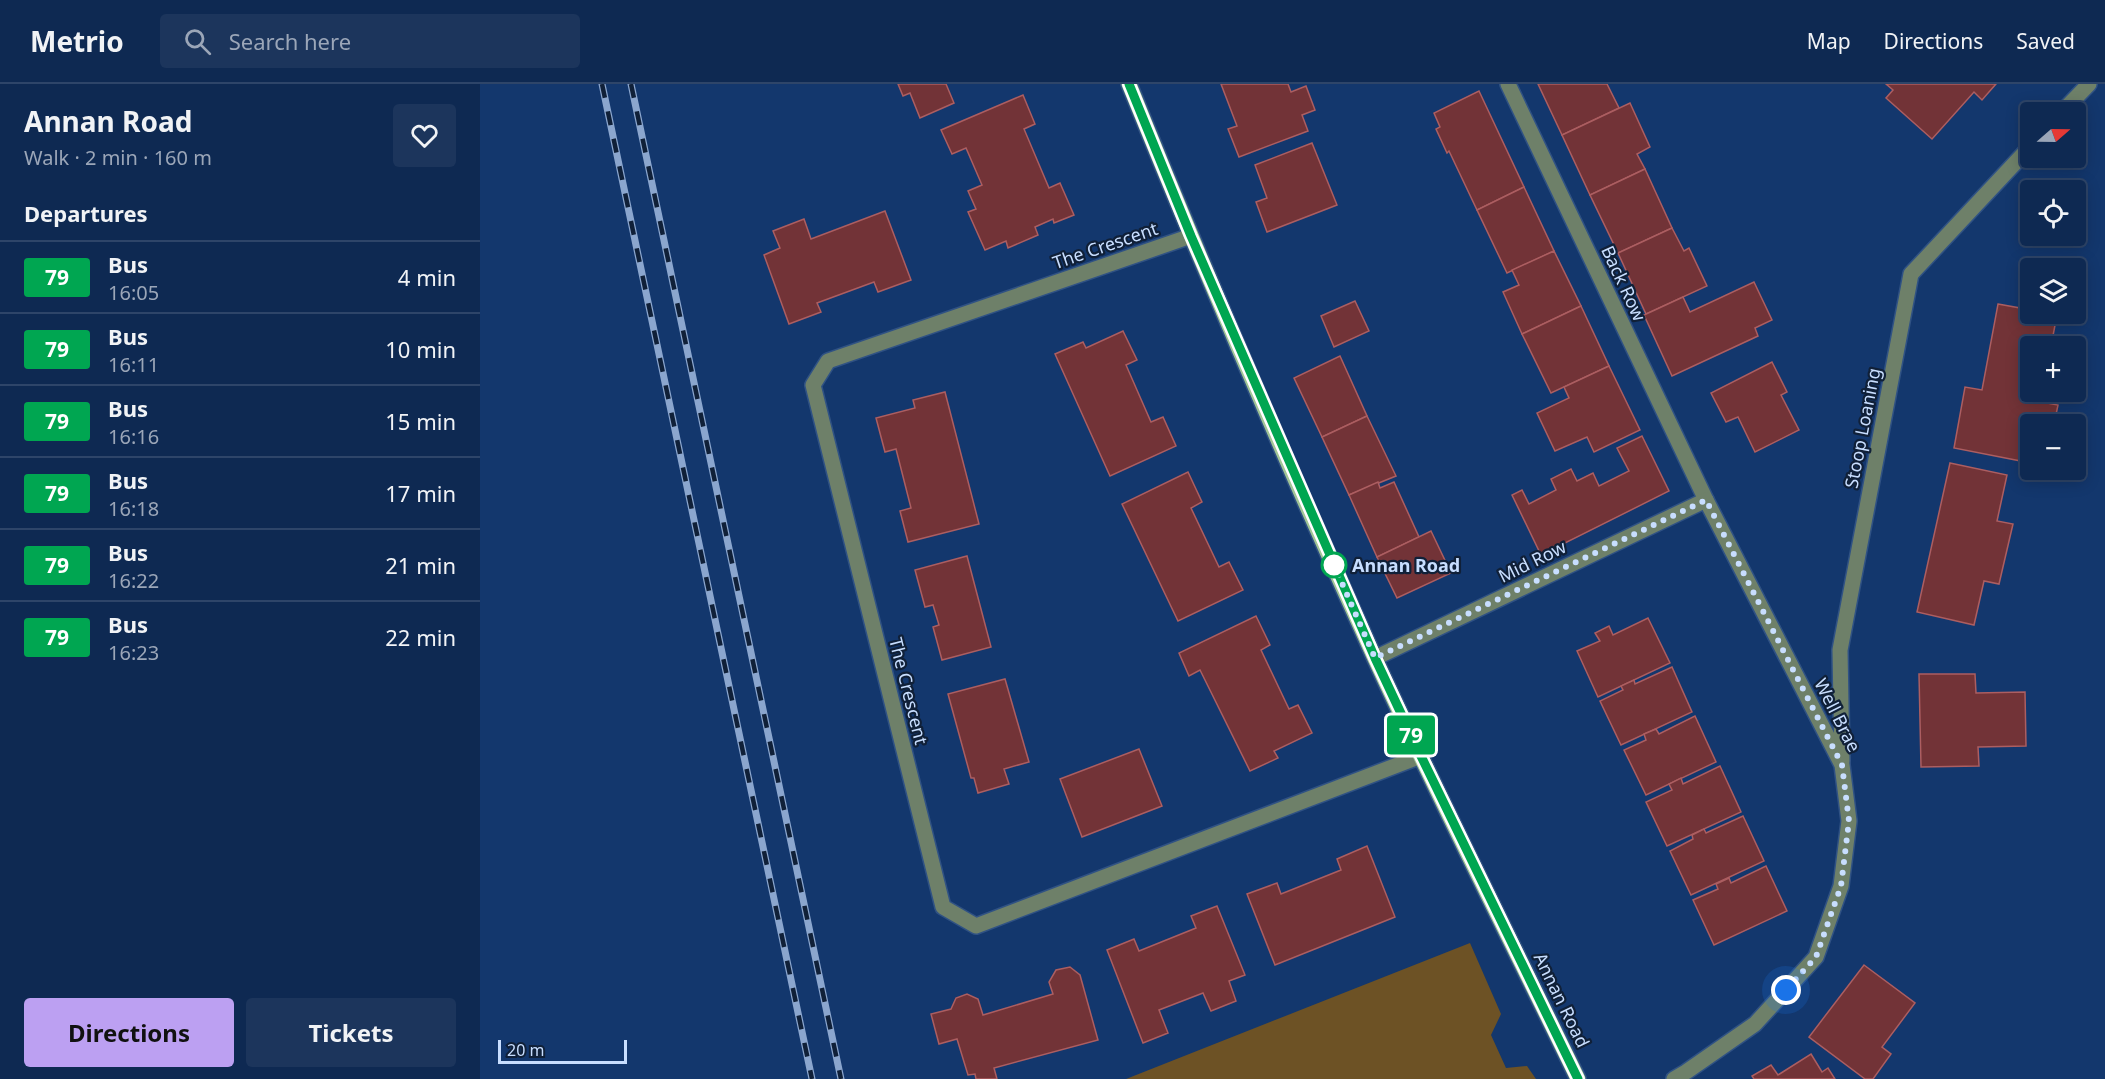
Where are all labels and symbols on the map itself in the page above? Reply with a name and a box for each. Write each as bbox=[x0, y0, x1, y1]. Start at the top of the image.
north arrow bbox=[2020, 102, 2086, 168]
street label: The Crescent bbox=[1049, 216, 1161, 274]
street label: Back Row bbox=[1596, 241, 1652, 325]
street label: Stoop Loaning bbox=[1839, 366, 1885, 490]
street label: Mid Row bbox=[1494, 534, 1570, 588]
marker: Annan Road bbox=[1321, 552, 1347, 578]
place label: Annan Road bbox=[1352, 553, 1460, 577]
street label: The Crescent bbox=[884, 635, 934, 748]
street label: Well Brae bbox=[1809, 674, 1867, 756]
line badge: 79 bbox=[1384, 716, 1438, 754]
street label: Annan Road bbox=[1529, 948, 1595, 1052]
your location bbox=[1771, 975, 1801, 1005]
scale bar bbox=[498, 1037, 627, 1064]

